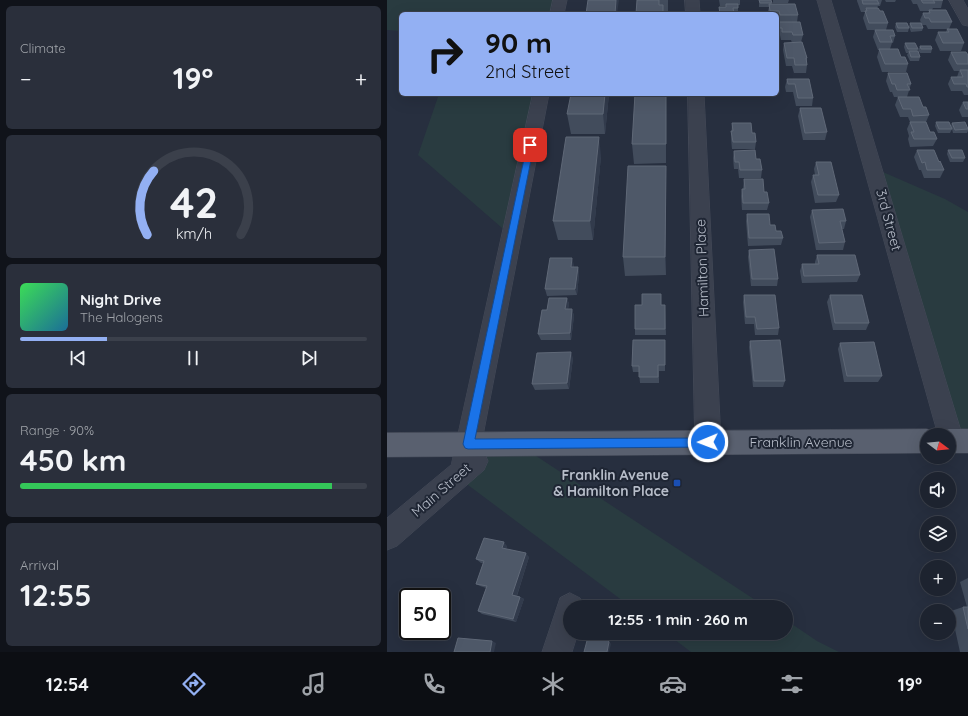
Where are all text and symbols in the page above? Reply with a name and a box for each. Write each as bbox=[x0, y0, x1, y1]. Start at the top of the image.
text: 90 m bbox=[485, 25, 552, 60]
icon: right bbox=[419, 28, 471, 80]
text: Climate bbox=[20, 40, 66, 56]
text: 19° bbox=[173, 59, 213, 97]
text: 2nd Street bbox=[485, 60, 570, 83]
text: − bbox=[20, 65, 31, 93]
text: + bbox=[355, 65, 367, 93]
pin bbox=[513, 128, 547, 162]
icon: arrive bbox=[519, 134, 541, 156]
text: 42 bbox=[169, 176, 218, 228]
street label: 3rd Street bbox=[872, 187, 906, 253]
street label: Hamilton Place bbox=[691, 219, 713, 317]
text: km/h bbox=[175, 224, 212, 242]
text: Night Drive bbox=[80, 290, 161, 309]
text: The Halogens bbox=[80, 309, 163, 325]
icon: previous bbox=[67, 347, 89, 369]
icon: pause bbox=[182, 347, 204, 369]
icon: next bbox=[298, 347, 320, 369]
position arrow bbox=[687, 421, 729, 463]
text: Range · 90% bbox=[20, 422, 94, 438]
north arrow bbox=[920, 428, 956, 464]
map controls bbox=[920, 428, 956, 640]
street label: Franklin Avenue bbox=[749, 433, 853, 451]
text: 450 km bbox=[20, 441, 126, 479]
street label: Main Street bbox=[407, 459, 475, 521]
place label: Franklin Avenue & Hamilton Place bbox=[553, 466, 669, 500]
button: sound bbox=[920, 472, 956, 508]
marker: Franklin Avenue & Hamilton Place bbox=[672, 478, 682, 488]
button: layers bbox=[920, 516, 956, 552]
text: Arrival bbox=[20, 557, 59, 573]
button: + bbox=[920, 560, 956, 596]
text: 12:55 bbox=[20, 576, 92, 614]
speed limit sign: 50 bbox=[399, 588, 451, 640]
button: − bbox=[920, 604, 956, 640]
text: 12:55 · 1 min · 260 m bbox=[608, 610, 748, 629]
icon: directions bbox=[180, 670, 208, 698]
icon: music bbox=[300, 670, 328, 698]
icon: phone bbox=[420, 670, 448, 698]
icon: climate bbox=[539, 670, 567, 698]
icon: car bbox=[659, 670, 687, 698]
icon: filters bbox=[778, 670, 806, 698]
text: 12:54 bbox=[46, 673, 89, 696]
text: 19° bbox=[898, 673, 922, 696]

